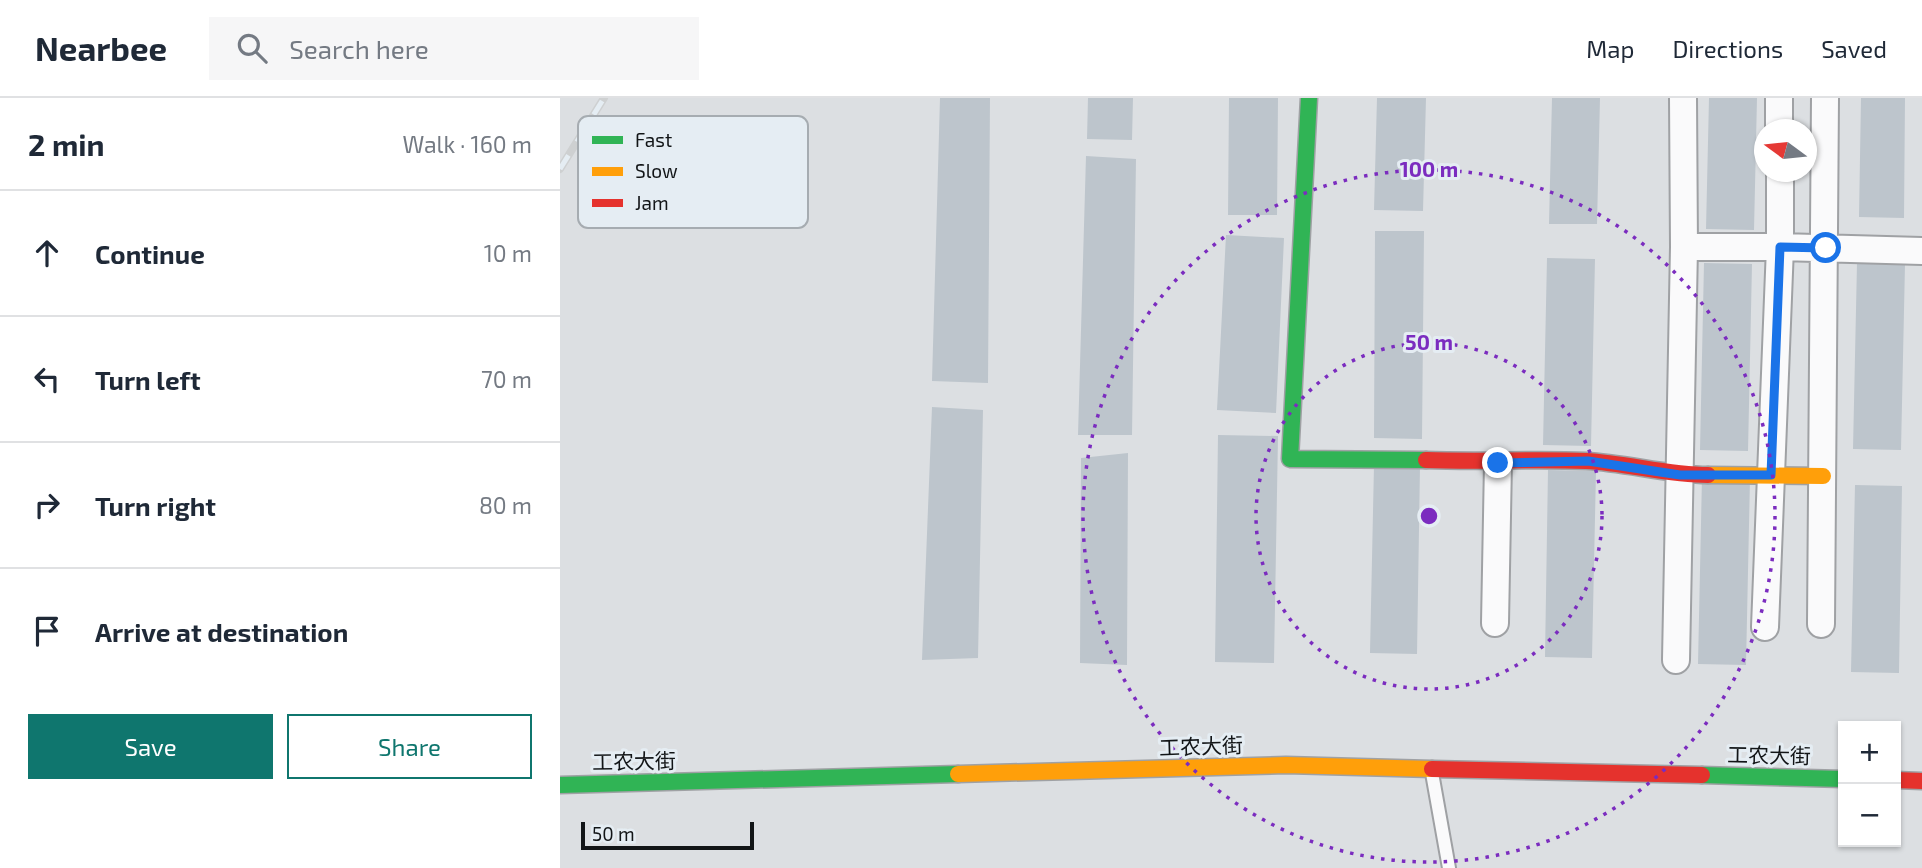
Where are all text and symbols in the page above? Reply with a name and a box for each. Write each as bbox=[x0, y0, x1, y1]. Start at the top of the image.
search box bbox=[209, 17, 699, 80]
text: Nearbee bbox=[35, 28, 167, 68]
icon: search bbox=[233, 29, 271, 67]
text: Search here bbox=[289, 33, 429, 64]
text: Map bbox=[1586, 34, 1634, 63]
text: Directions bbox=[1672, 34, 1783, 63]
text: Saved bbox=[1821, 34, 1887, 63]
legend bbox=[578, 116, 808, 228]
north arrow bbox=[1754, 119, 1817, 182]
text: 2 min bbox=[28, 126, 105, 162]
text: Fast bbox=[635, 128, 672, 151]
text: Walk · 160 m bbox=[402, 130, 532, 158]
text: 100 m bbox=[1400, 156, 1458, 181]
text: Slow bbox=[635, 159, 678, 182]
text: Jam bbox=[635, 191, 669, 214]
route start bbox=[1810, 232, 1841, 263]
icon: ahead bbox=[28, 234, 66, 272]
text: Continue bbox=[95, 238, 205, 269]
text: 10 m bbox=[484, 239, 532, 267]
text: 50 m bbox=[1405, 329, 1453, 354]
icon: left bbox=[28, 360, 66, 398]
text: Turn left bbox=[95, 364, 201, 395]
text: 70 m bbox=[481, 365, 532, 393]
route end bbox=[1482, 447, 1513, 478]
icon: right bbox=[28, 486, 66, 524]
text: Turn right bbox=[95, 490, 216, 521]
text: 80 m bbox=[479, 491, 532, 519]
centre of rings bbox=[1417, 504, 1441, 528]
icon: arrive bbox=[28, 612, 66, 650]
text: Arrive at destination bbox=[95, 616, 348, 647]
button: Save bbox=[28, 714, 273, 779]
button: Share bbox=[287, 714, 532, 779]
map controls bbox=[1838, 721, 1901, 847]
button: + bbox=[1838, 721, 1901, 784]
street label: 工农大街 bbox=[1159, 732, 1243, 759]
street label: 工农大街 bbox=[1727, 741, 1811, 768]
street label: 工农大街 bbox=[592, 747, 676, 774]
button: − bbox=[1838, 784, 1901, 847]
scale bar bbox=[581, 819, 754, 851]
text: 50 m bbox=[592, 822, 635, 845]

